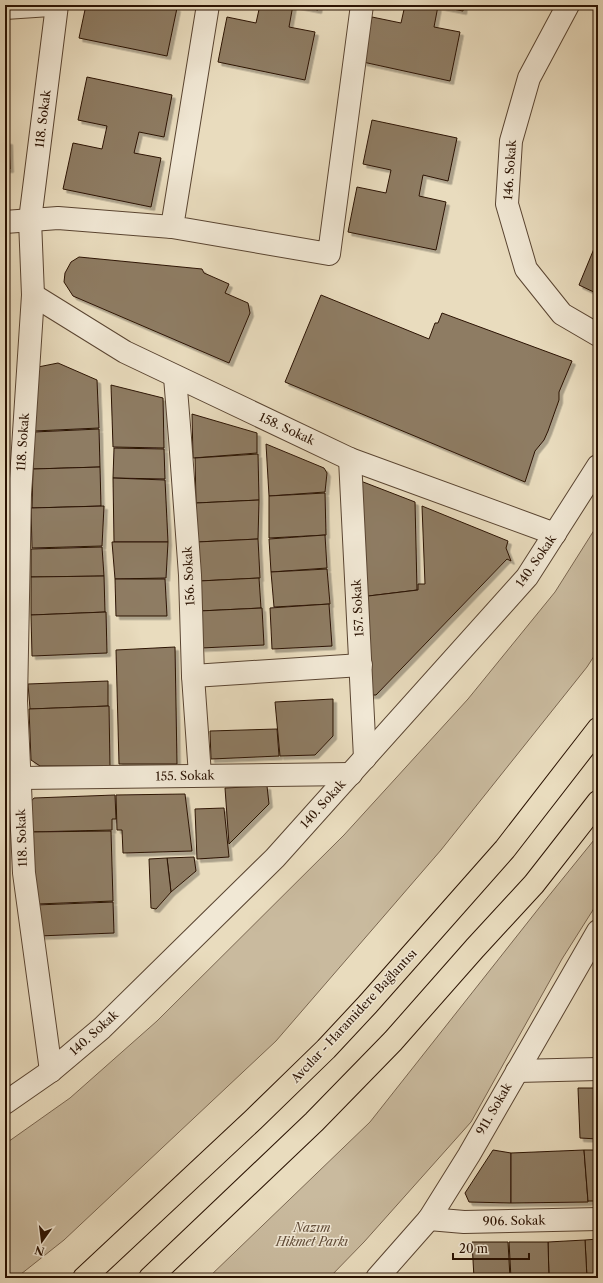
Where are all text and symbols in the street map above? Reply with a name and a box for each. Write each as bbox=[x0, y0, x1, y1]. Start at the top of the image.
street label: 118. Sokak bbox=[32, 88, 54, 149]
street label: 146. Sokak bbox=[500, 139, 519, 200]
street label: 158. Sokak bbox=[257, 409, 318, 448]
street label: 118. Sokak bbox=[13, 411, 32, 471]
street label: 140. Sokak bbox=[512, 531, 560, 590]
street label: 156. Sokak bbox=[179, 545, 198, 606]
street label: 157. Sokak bbox=[348, 578, 366, 637]
street label: 155. Sokak bbox=[155, 767, 216, 784]
street label: 140. Sokak bbox=[297, 775, 349, 831]
street label: 118. Sokak bbox=[13, 808, 30, 867]
street label: Avcılar - Haramidere Bağlantısı bbox=[287, 945, 420, 1086]
street label: 140. Sokak bbox=[66, 1006, 122, 1058]
street label: 911. Sokak bbox=[473, 1079, 515, 1138]
street label: 906. Sokak bbox=[483, 1212, 546, 1229]
park label: Nazım Hikmet Parkı bbox=[275, 1220, 348, 1249]
north arrow bbox=[22, 1221, 62, 1261]
scale bar bbox=[453, 1235, 529, 1261]
text: 20 m bbox=[459, 1241, 488, 1256]
text: N bbox=[33, 1243, 46, 1259]

